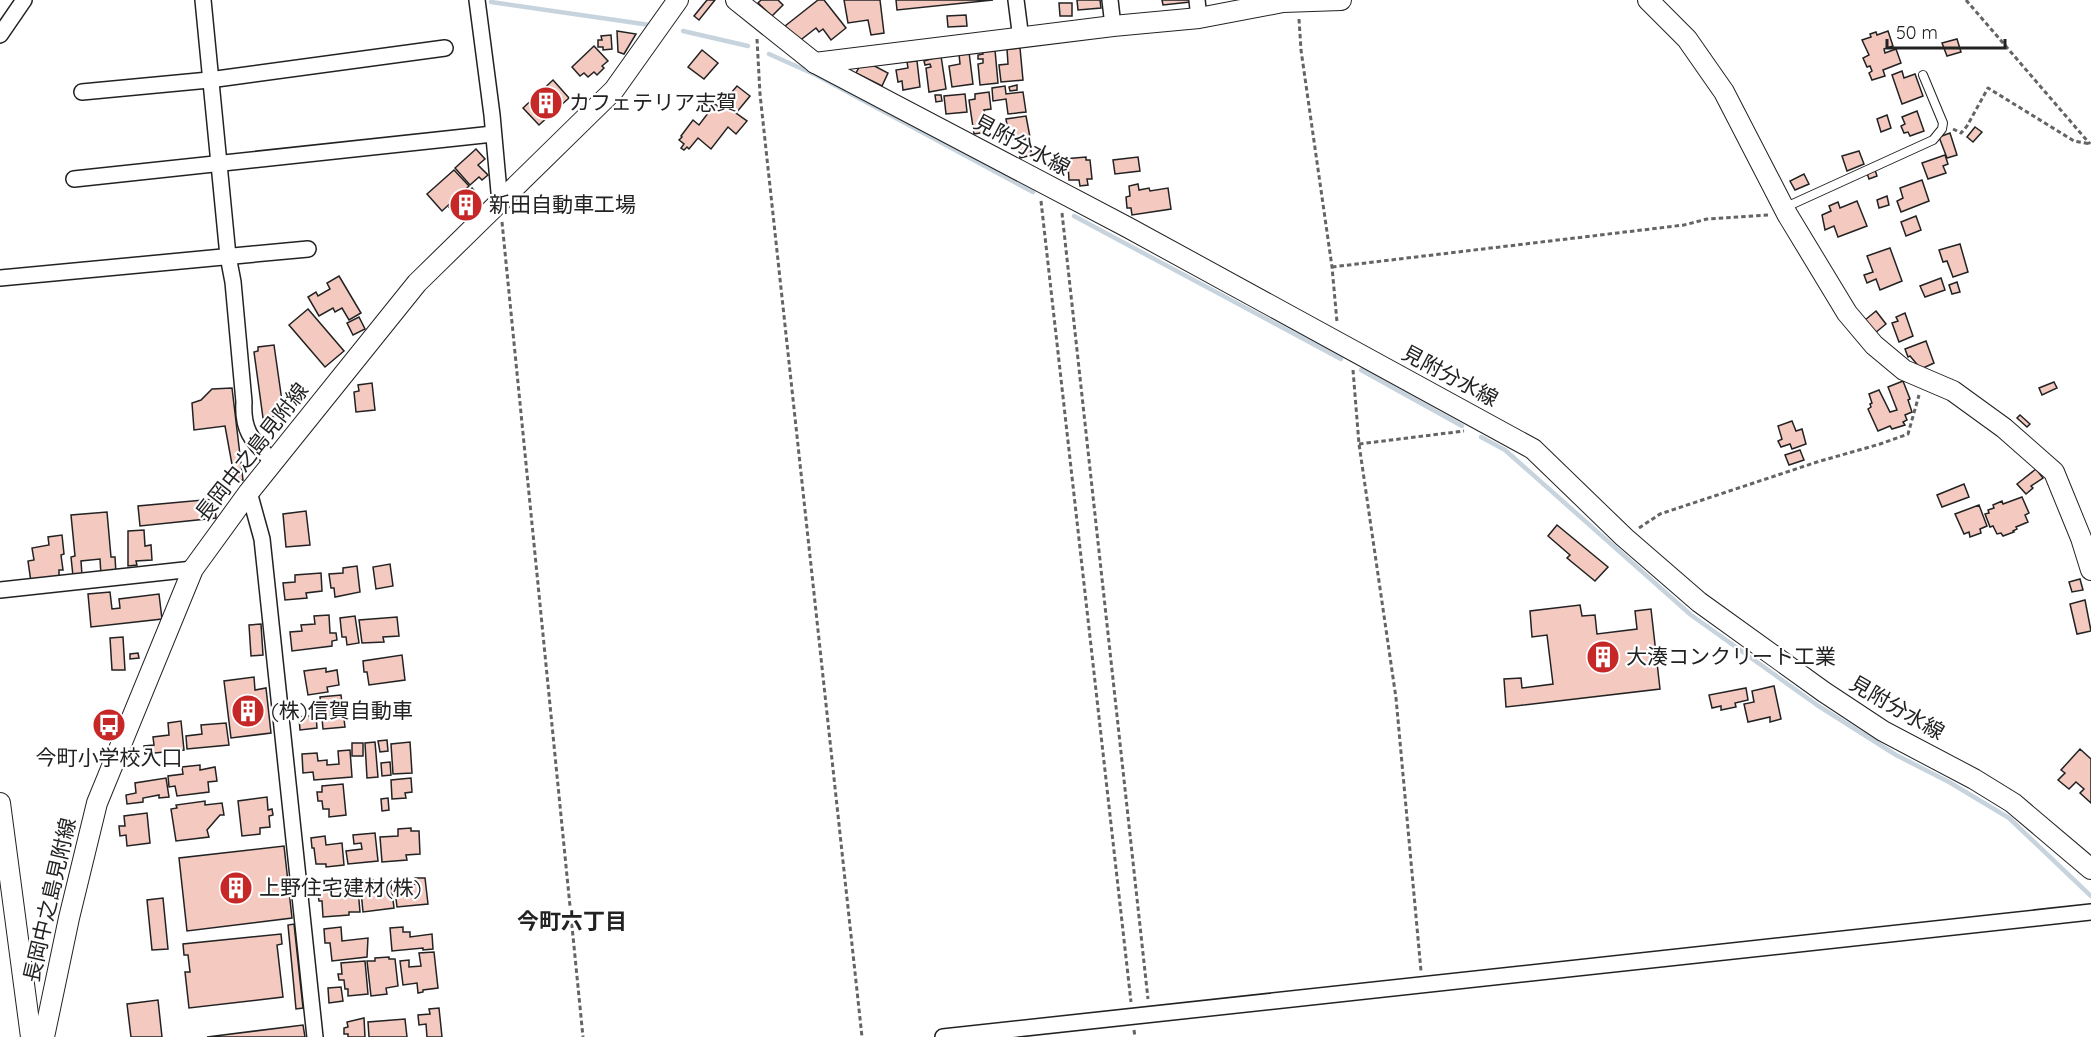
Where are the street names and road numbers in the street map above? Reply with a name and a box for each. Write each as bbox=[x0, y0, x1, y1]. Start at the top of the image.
street label: 見附分水線 bbox=[970, 108, 1075, 180]
street label: 見附分水線 bbox=[1398, 339, 1503, 411]
street label: 長岡中之島見附線 bbox=[189, 377, 313, 526]
street label: 見附分水線 bbox=[1846, 670, 1949, 745]
street label: 長岡中之島見附線 bbox=[17, 815, 81, 985]

